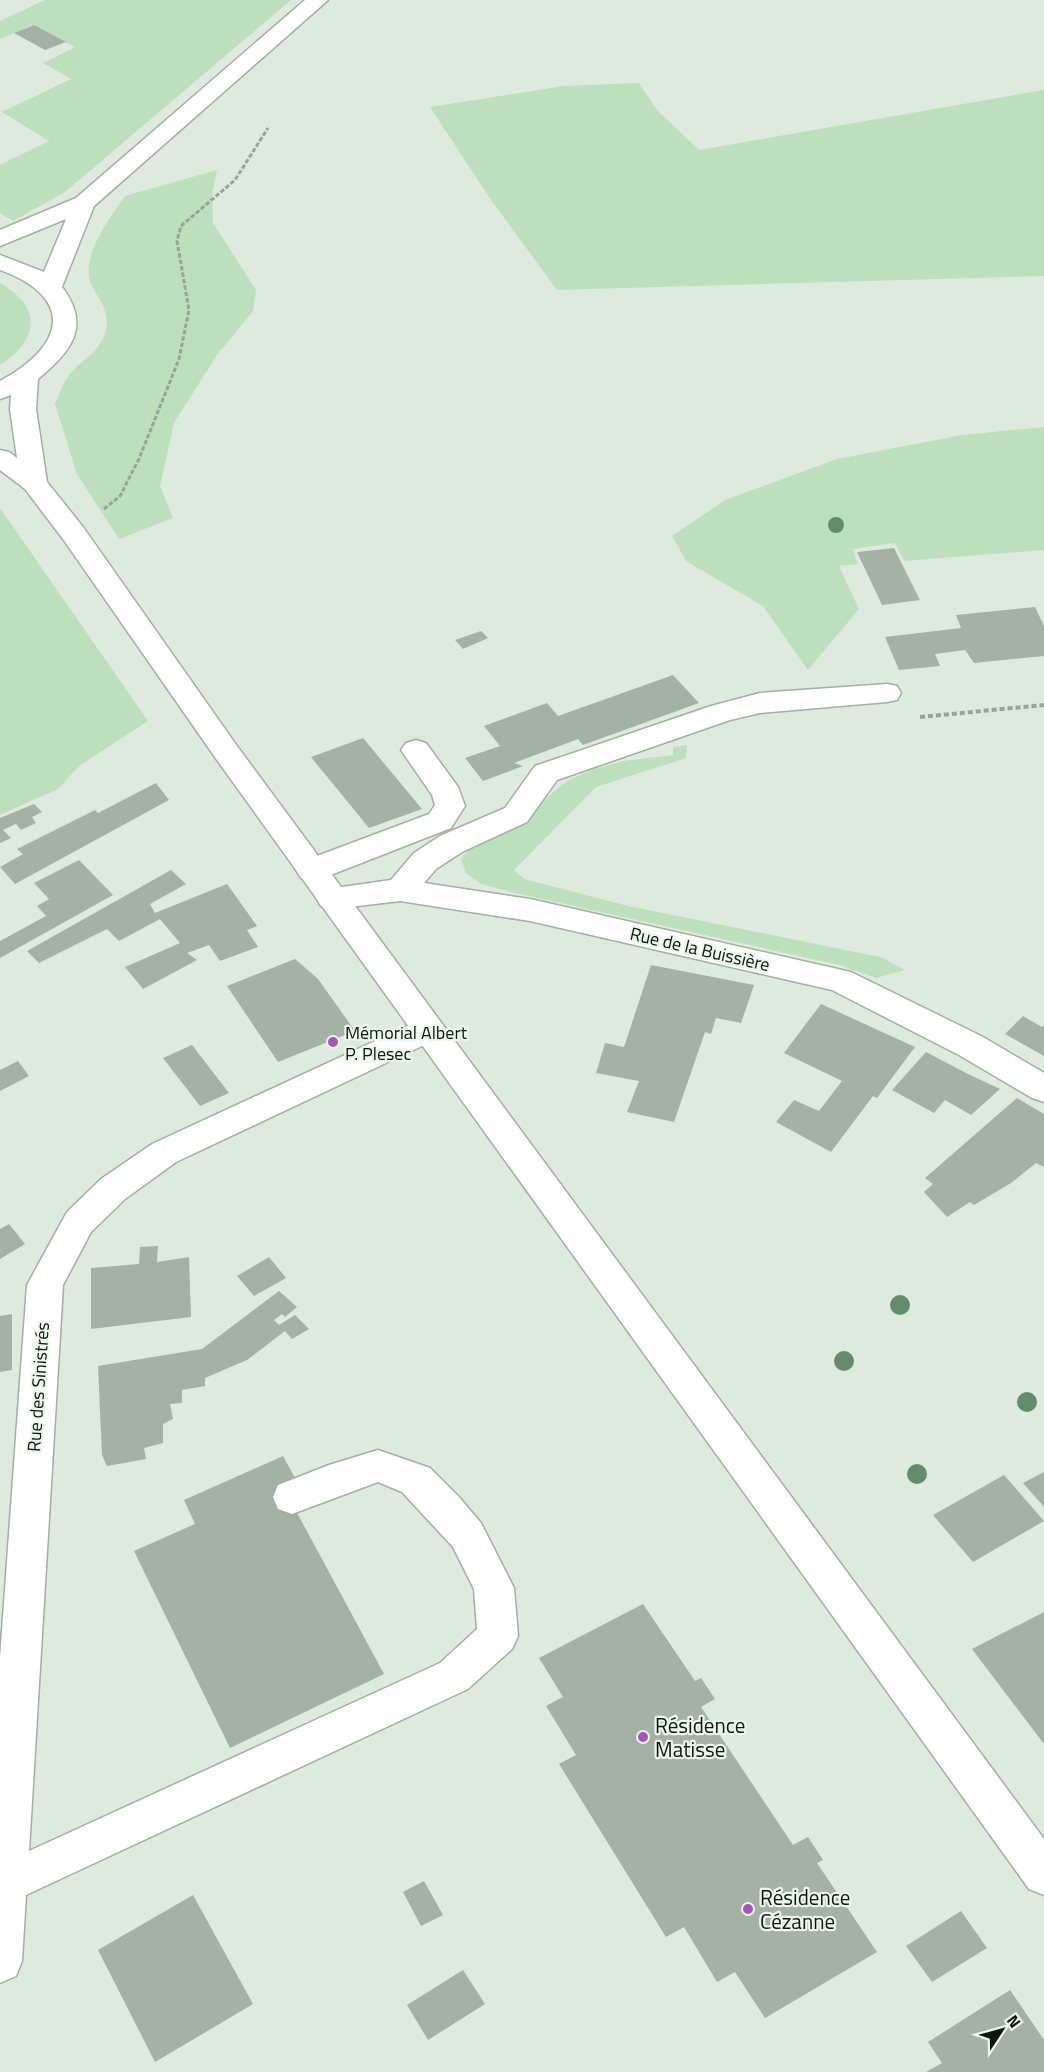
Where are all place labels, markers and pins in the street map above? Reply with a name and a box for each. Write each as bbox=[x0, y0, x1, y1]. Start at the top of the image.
place label: Mémorial Albert P. Plesec bbox=[345, 1019, 468, 1067]
marker: Mémorial Albert P. Plesec bbox=[326, 1035, 340, 1049]
place label: Résidence Matisse bbox=[655, 1709, 745, 1765]
marker: Résidence Matisse bbox=[636, 1730, 650, 1744]
place label: Résidence Cézanne bbox=[760, 1881, 850, 1937]
marker: Résidence Cézanne bbox=[741, 1902, 755, 1916]

